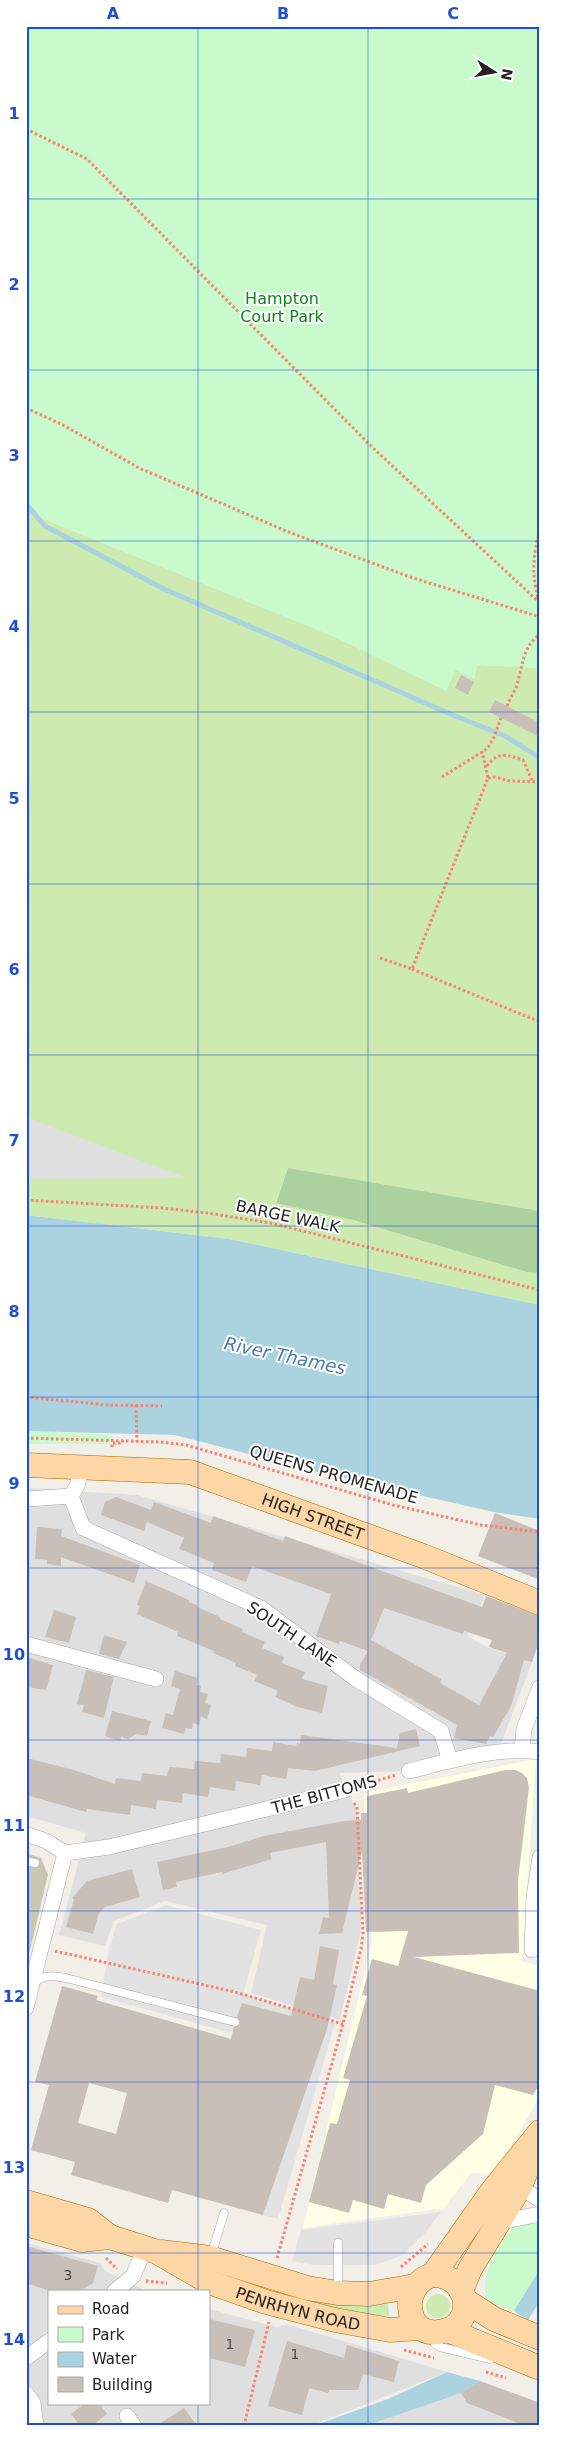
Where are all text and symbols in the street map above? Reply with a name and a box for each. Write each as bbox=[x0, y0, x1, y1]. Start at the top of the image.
text: A bbox=[107, 4, 120, 23]
text: B bbox=[277, 4, 289, 23]
text: C bbox=[447, 4, 459, 23]
north arrow bbox=[468, 48, 518, 98]
text: N bbox=[498, 67, 516, 82]
text: 1 bbox=[8, 104, 20, 123]
text: 2 bbox=[8, 275, 20, 294]
park label: Hampton Court Park bbox=[240, 289, 325, 326]
text: 3 bbox=[8, 446, 20, 465]
text: 4 bbox=[8, 617, 20, 636]
text: 5 bbox=[8, 789, 20, 808]
text: 6 bbox=[8, 960, 20, 979]
text: 7 bbox=[8, 1131, 20, 1150]
street label: BARGE WALK bbox=[234, 1196, 342, 1237]
text: 8 bbox=[8, 1302, 20, 1321]
water label: River Thames bbox=[222, 1332, 348, 1379]
street label: QUEENS PROMENADE bbox=[247, 1441, 420, 1508]
text: 9 bbox=[8, 1474, 20, 1493]
street label: HIGH STREET bbox=[259, 1490, 367, 1544]
street label: SOUTH LANE bbox=[243, 1598, 340, 1671]
text: 10 bbox=[3, 1645, 25, 1664]
street label: THE BITTOMS bbox=[268, 1771, 379, 1818]
text: 11 bbox=[3, 1816, 25, 1835]
text: 12 bbox=[3, 1987, 25, 2006]
text: 13 bbox=[3, 2158, 25, 2177]
house number: 3 bbox=[64, 2267, 72, 2283]
street label: PENRHYN ROAD bbox=[233, 2283, 362, 2334]
legend bbox=[48, 2290, 210, 2404]
text: Road bbox=[92, 2300, 130, 2318]
text: Park bbox=[92, 2326, 125, 2344]
text: 14 bbox=[3, 2330, 25, 2349]
house number: 1 bbox=[226, 2336, 234, 2352]
house number: 1 bbox=[291, 2346, 299, 2362]
text: Water bbox=[92, 2350, 137, 2368]
text: Building bbox=[92, 2376, 153, 2394]

